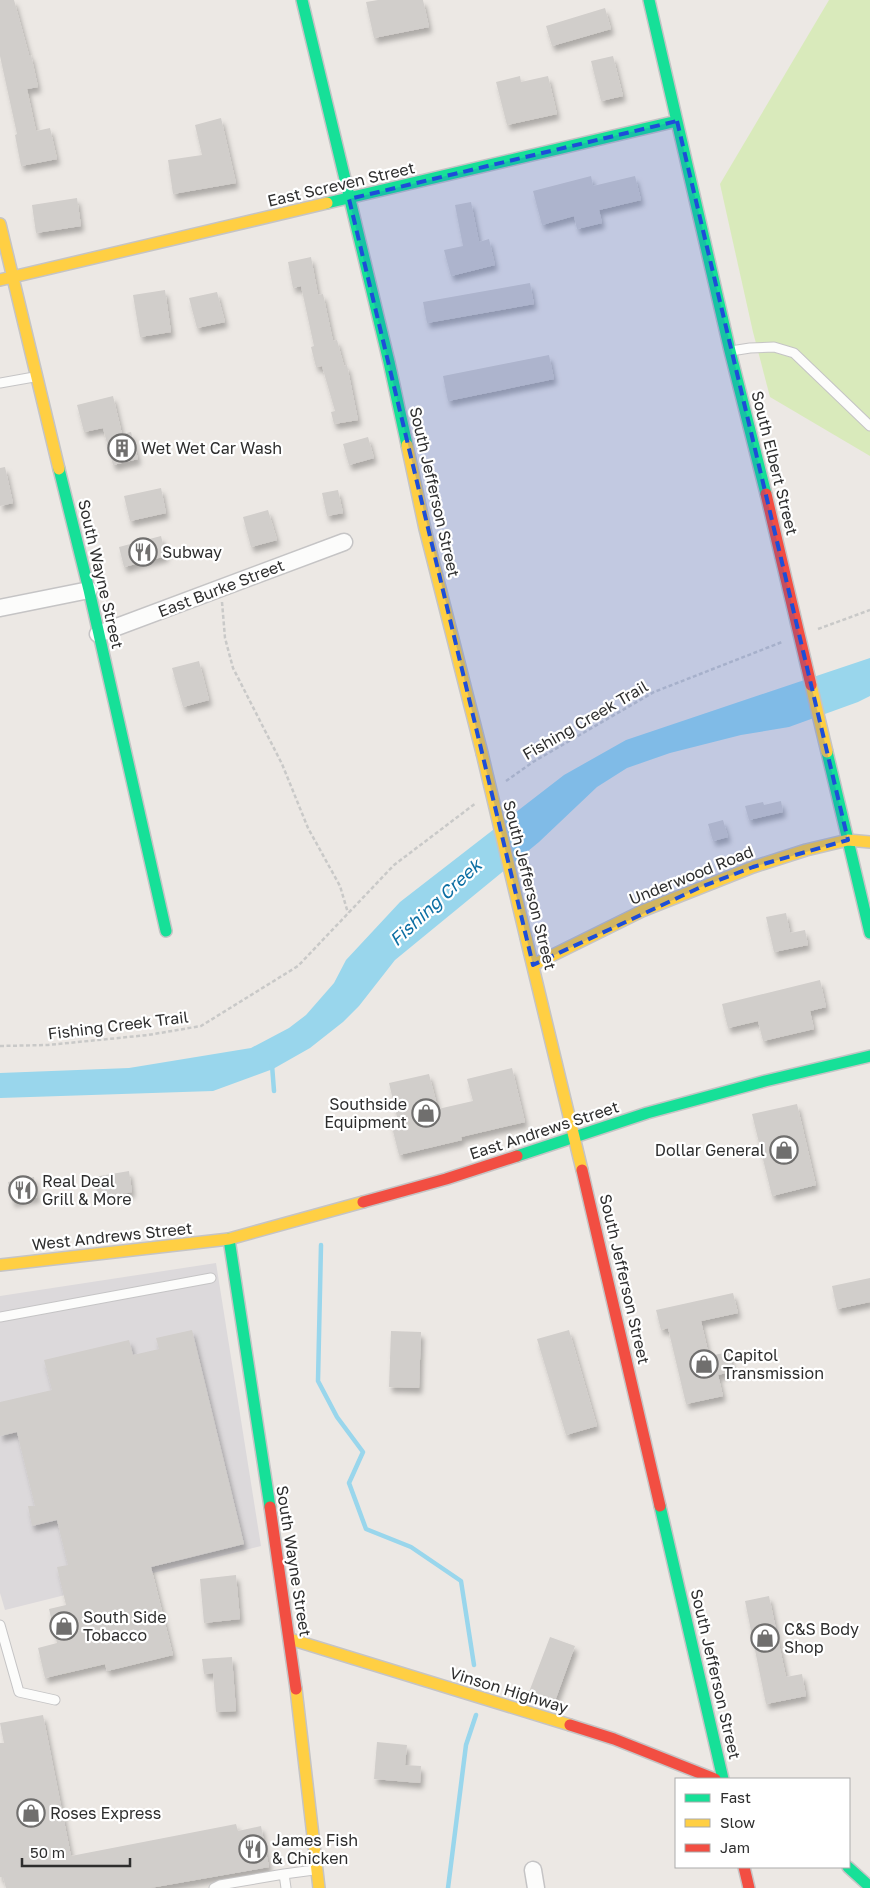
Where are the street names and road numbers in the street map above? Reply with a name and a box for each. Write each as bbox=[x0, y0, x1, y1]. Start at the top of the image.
street label: East Screven Street bbox=[265, 157, 417, 211]
street label: South Elbert Street bbox=[747, 389, 803, 537]
street label: South Jefferson Street bbox=[406, 405, 464, 579]
street label: South Wayne Street bbox=[74, 497, 128, 651]
street label: East Burke Street bbox=[155, 555, 287, 621]
street label: Fishing Creek Trail bbox=[519, 676, 651, 764]
street label: South Jefferson Street bbox=[499, 798, 561, 972]
street label: Underwood Road bbox=[626, 841, 756, 909]
street label: Fishing Creek Trail bbox=[46, 1006, 190, 1044]
street label: East Andrews Street bbox=[467, 1096, 621, 1164]
street label: South Jefferson Street bbox=[596, 1192, 654, 1366]
street label: West Andrews Street bbox=[31, 1218, 193, 1254]
street label: South Wayne Street bbox=[272, 1484, 316, 1638]
street label: South Jefferson Street bbox=[687, 1587, 745, 1761]
street label: Vinson Highway bbox=[447, 1662, 571, 1718]

